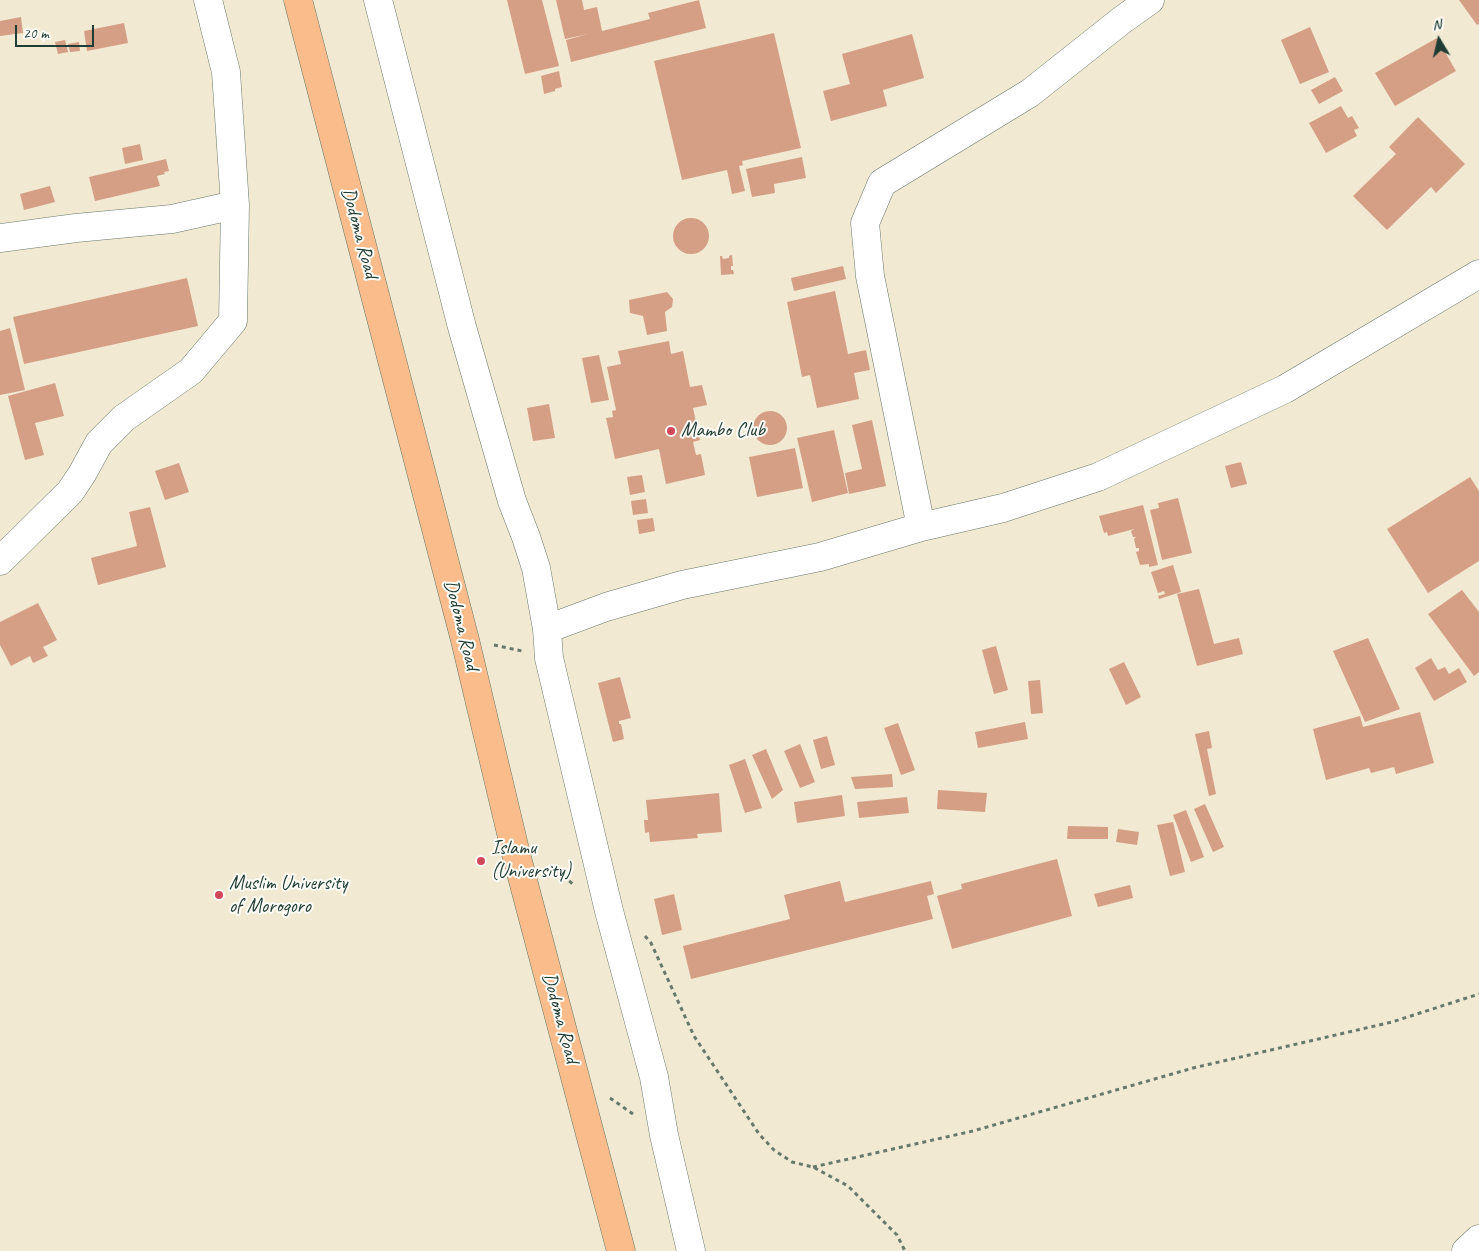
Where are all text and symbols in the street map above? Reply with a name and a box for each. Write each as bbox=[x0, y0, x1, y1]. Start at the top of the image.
scale bar bbox=[18, 15, 96, 47]
north arrow bbox=[1414, 15, 1464, 65]
text: N bbox=[1431, 16, 1442, 34]
text: 20 m bbox=[23, 24, 49, 43]
street label: Dodoma Road bbox=[335, 185, 383, 281]
place label: Mambo Club bbox=[681, 419, 765, 443]
marker: Mambo Club bbox=[665, 425, 677, 437]
street label: Dodoma Road bbox=[438, 577, 484, 673]
place label: Islamu (University) bbox=[491, 837, 571, 884]
marker: Islamu (University) bbox=[475, 855, 487, 867]
place label: Muslim University of Morogoro bbox=[229, 872, 347, 919]
marker: Muslim University of Morogoro bbox=[213, 889, 225, 901]
street label: Dodoma Road bbox=[536, 970, 584, 1066]

